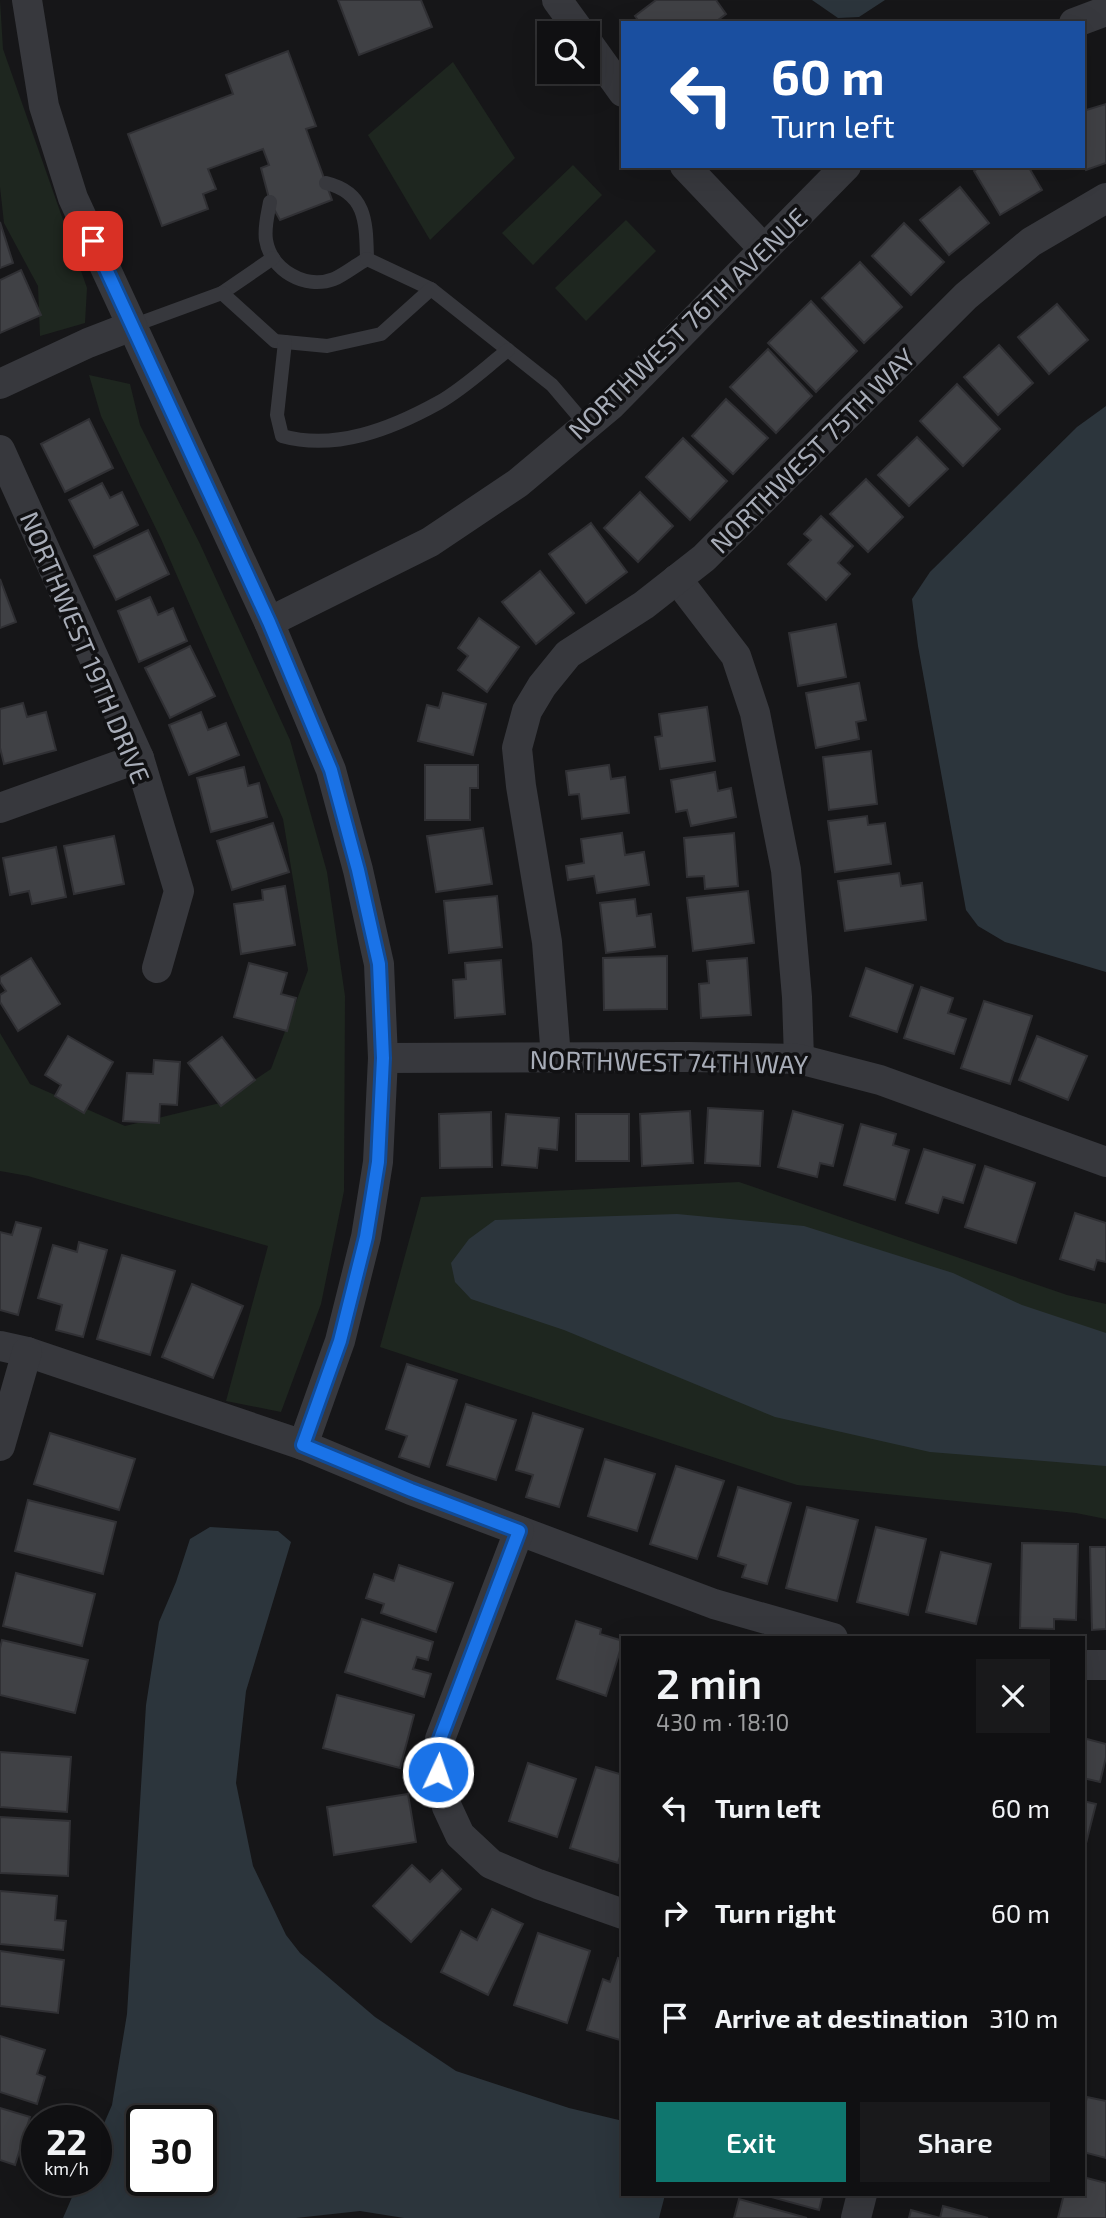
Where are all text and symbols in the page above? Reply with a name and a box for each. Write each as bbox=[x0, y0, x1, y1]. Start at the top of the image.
map controls bbox=[537, 21, 600, 84]
button: search bbox=[537, 21, 600, 84]
text: 60 m bbox=[771, 46, 885, 105]
icon: left bbox=[656, 49, 747, 140]
text: Turn left bbox=[771, 106, 895, 144]
street label: NORTHWEST 76TH AVENUE bbox=[561, 201, 813, 445]
pin bbox=[63, 211, 123, 271]
icon: arrive bbox=[74, 222, 112, 260]
street label: NORTHWEST 75TH WAY bbox=[703, 341, 921, 559]
street label: NORTHWEST 19TH DRIVE bbox=[15, 507, 157, 787]
street label: NORTHWEST 74TH WAY bbox=[529, 1043, 809, 1079]
text: 2 min bbox=[656, 1657, 762, 1707]
button: close bbox=[976, 1659, 1050, 1733]
text: 430 m · 18:10 bbox=[656, 1708, 789, 1736]
position arrow bbox=[401, 1735, 475, 1809]
icon: left bbox=[656, 1789, 694, 1827]
text: Turn left bbox=[715, 1792, 821, 1823]
text: 60 m bbox=[991, 1792, 1050, 1823]
icon: right bbox=[656, 1894, 694, 1932]
text: Turn right bbox=[715, 1897, 836, 1928]
text: 60 m bbox=[991, 1897, 1050, 1928]
icon: arrive bbox=[656, 1999, 694, 2037]
text: Arrive at destination bbox=[715, 2002, 968, 2033]
text: 310 m bbox=[989, 2002, 1058, 2033]
button: Exit bbox=[656, 2102, 846, 2182]
button: Share bbox=[860, 2102, 1050, 2182]
speed limit sign: 30 bbox=[126, 2105, 217, 2196]
text: 22 bbox=[46, 2120, 87, 2162]
text: km/h bbox=[44, 2157, 89, 2179]

